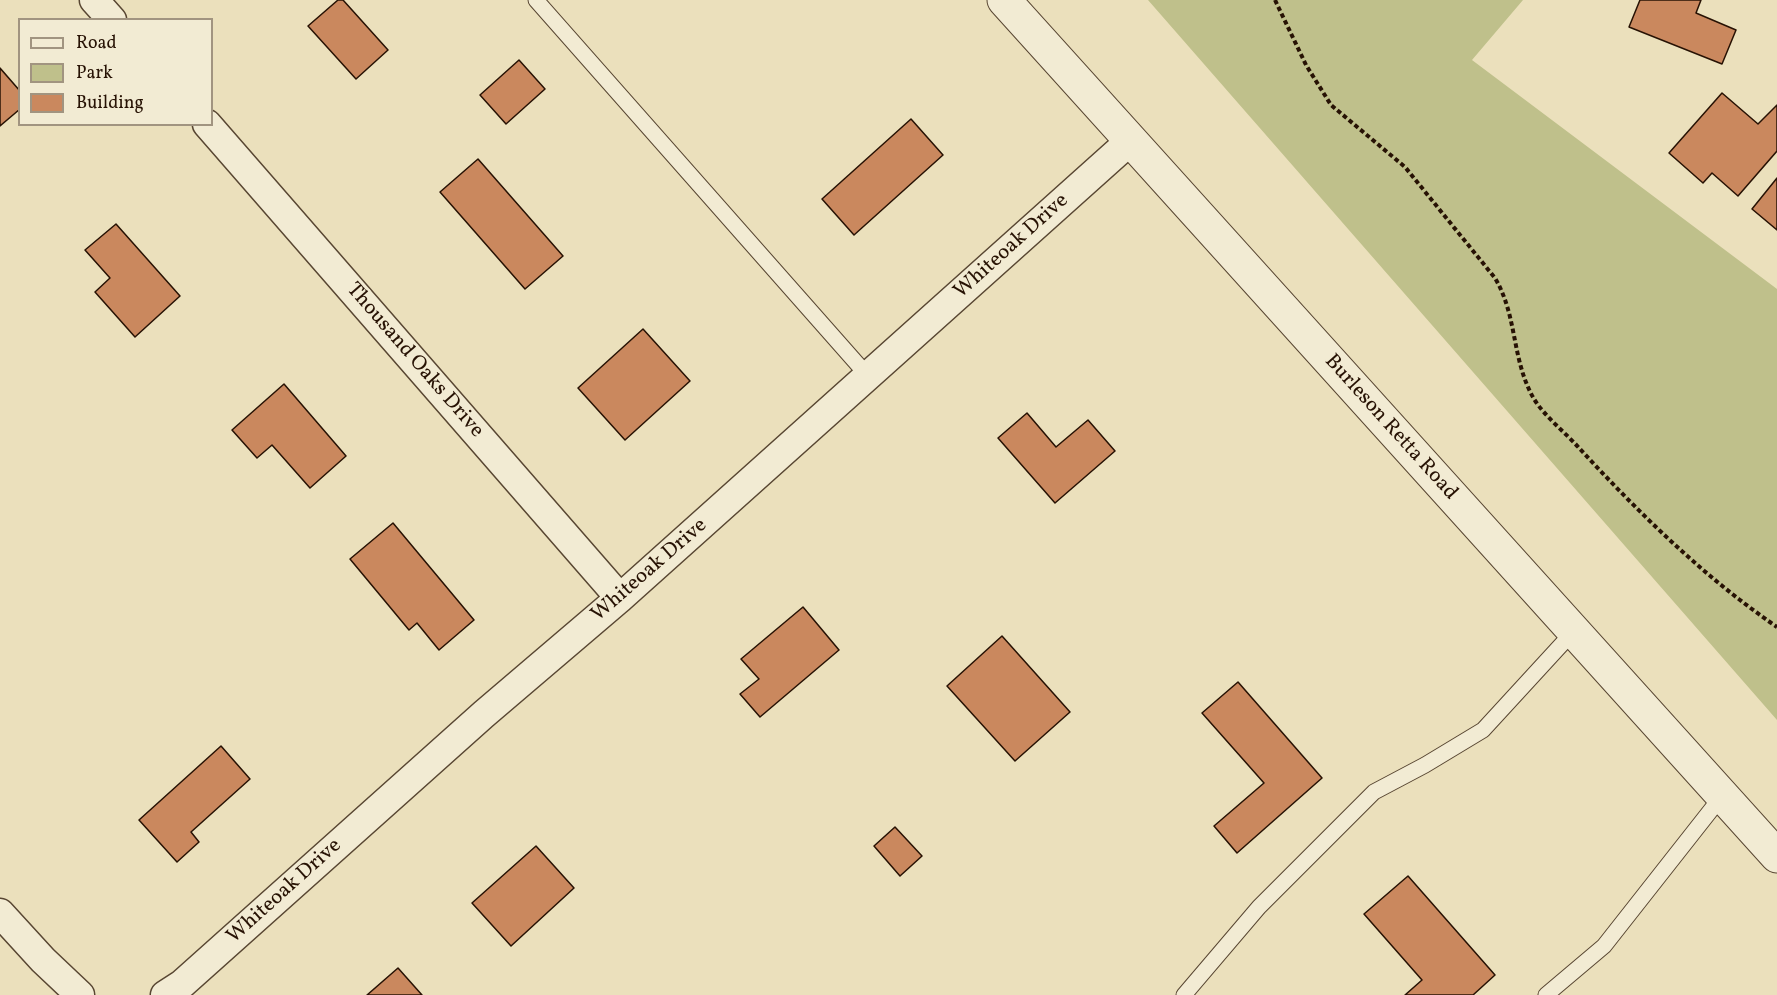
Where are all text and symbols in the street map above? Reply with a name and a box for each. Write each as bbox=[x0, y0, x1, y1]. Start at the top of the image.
legend bbox=[18, 18, 213, 126]
text: Road bbox=[76, 31, 117, 56]
text: Park bbox=[76, 61, 113, 86]
text: Building bbox=[76, 91, 144, 116]
street label: Whiteoak Drive bbox=[950, 189, 1074, 305]
street label: Thousand Oaks Drive bbox=[340, 278, 488, 444]
street label: Burleson Retta Road bbox=[1318, 350, 1462, 506]
street label: Whiteoak Drive bbox=[587, 514, 713, 628]
street label: Whiteoak Drive bbox=[223, 834, 347, 950]

